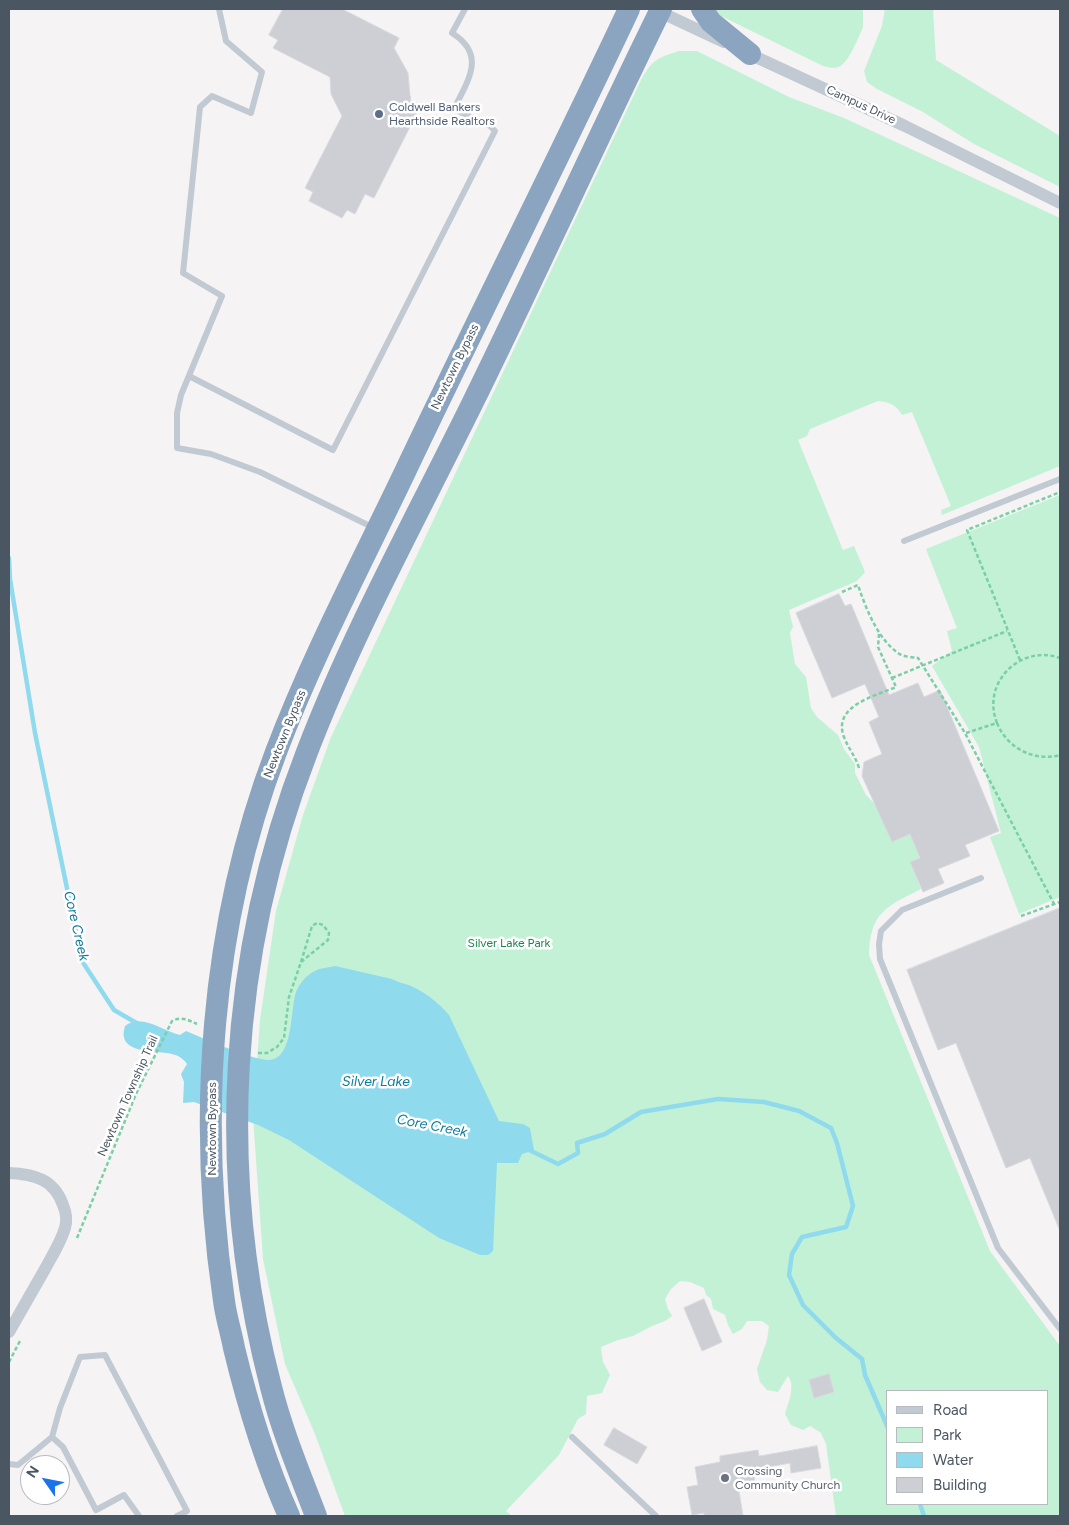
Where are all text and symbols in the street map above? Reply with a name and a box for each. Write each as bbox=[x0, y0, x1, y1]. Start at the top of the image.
street label: Campus Drive bbox=[824, 83, 898, 127]
place label: Coldwell Bankers Hearthside Realtors bbox=[389, 100, 495, 128]
marker: Coldwell Bankers Hearthside Realtors bbox=[373, 108, 385, 120]
street label: Newtown Bypass bbox=[428, 322, 482, 412]
street label: Newtown Bypass bbox=[261, 688, 309, 780]
water label: Core Creek bbox=[60, 889, 92, 963]
park label: Silver Lake Park bbox=[468, 936, 550, 950]
street label: Newtown Township Trail bbox=[95, 1033, 161, 1159]
water label: Silver Lake bbox=[342, 1074, 410, 1090]
street label: Newtown Bypass bbox=[205, 1082, 219, 1176]
water label: Core Creek bbox=[396, 1111, 468, 1141]
legend bbox=[886, 1390, 1049, 1505]
text: Road bbox=[933, 1401, 968, 1419]
text: Park bbox=[933, 1426, 962, 1444]
text: Water bbox=[933, 1451, 973, 1469]
north arrow bbox=[20, 1455, 70, 1505]
text: N bbox=[23, 1463, 43, 1481]
place label: Crossing Community Church bbox=[735, 1464, 840, 1492]
marker: Crossing Community Church bbox=[719, 1472, 731, 1484]
text: Building bbox=[933, 1476, 987, 1494]

